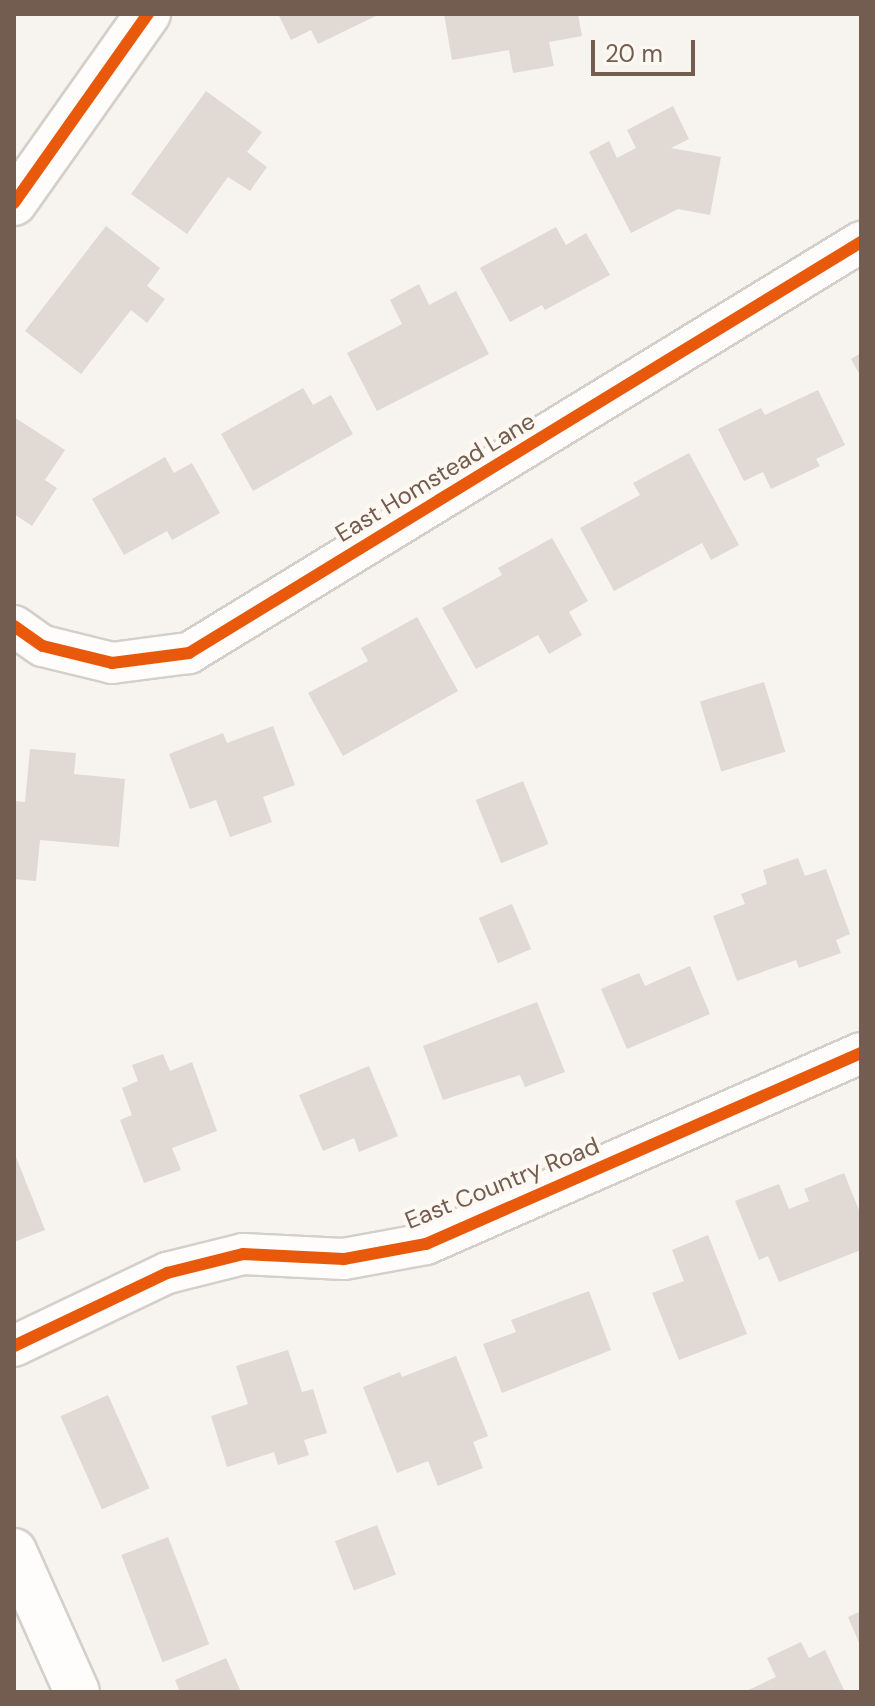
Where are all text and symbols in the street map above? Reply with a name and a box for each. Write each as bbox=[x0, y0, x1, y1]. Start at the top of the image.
scale bar bbox=[595, 24, 699, 74]
text: 20 m bbox=[605, 38, 663, 69]
street label: East Homstead Lane bbox=[330, 406, 540, 548]
street label: East Country Road bbox=[401, 1131, 603, 1235]

